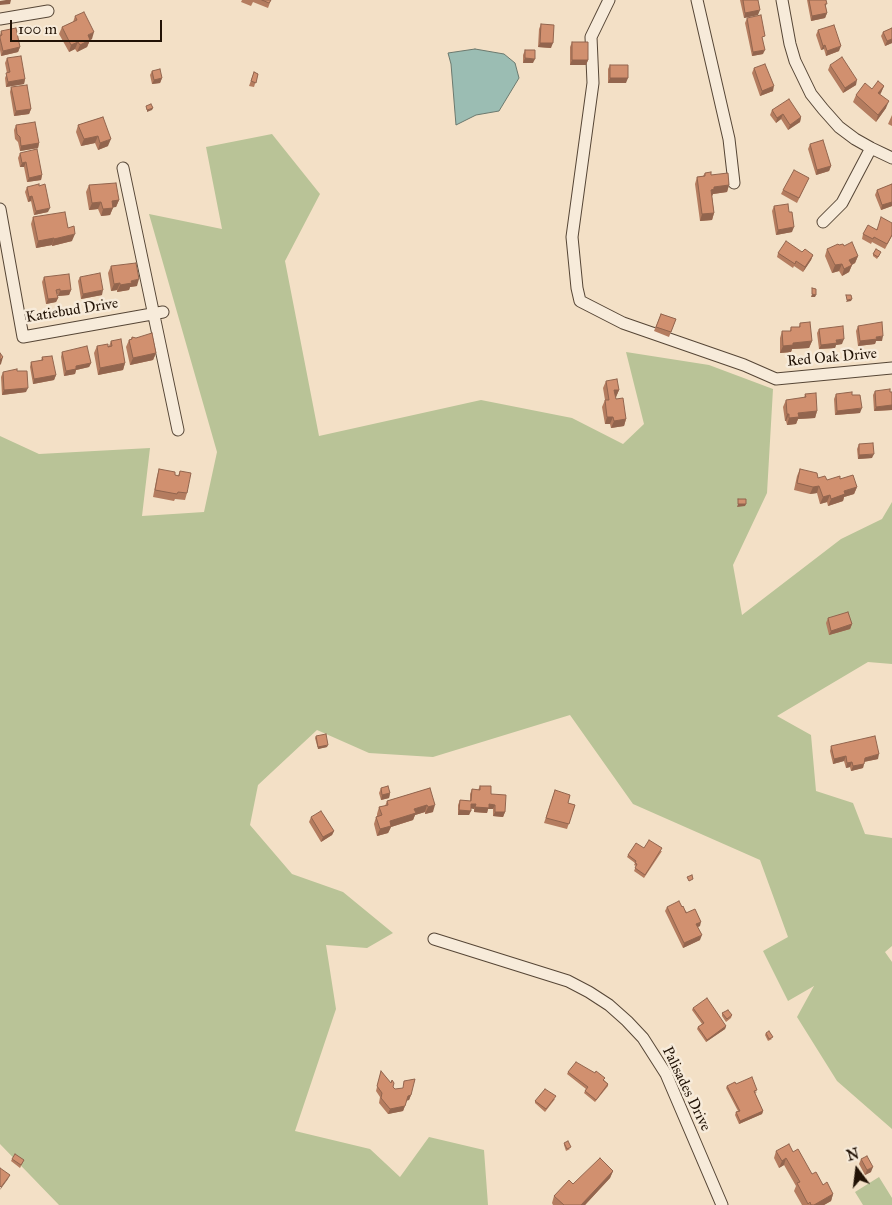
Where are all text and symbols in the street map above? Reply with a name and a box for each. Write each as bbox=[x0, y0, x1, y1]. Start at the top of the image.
scale bar bbox=[12, 10, 165, 42]
text: 100 m bbox=[18, 20, 57, 38]
street label: Katiebud Drive bbox=[25, 295, 119, 327]
street label: Red Oak Drive bbox=[786, 345, 878, 371]
street label: Palisades Drive bbox=[658, 1044, 714, 1134]
north arrow bbox=[832, 1145, 882, 1195]
text: N bbox=[845, 1145, 861, 1165]

